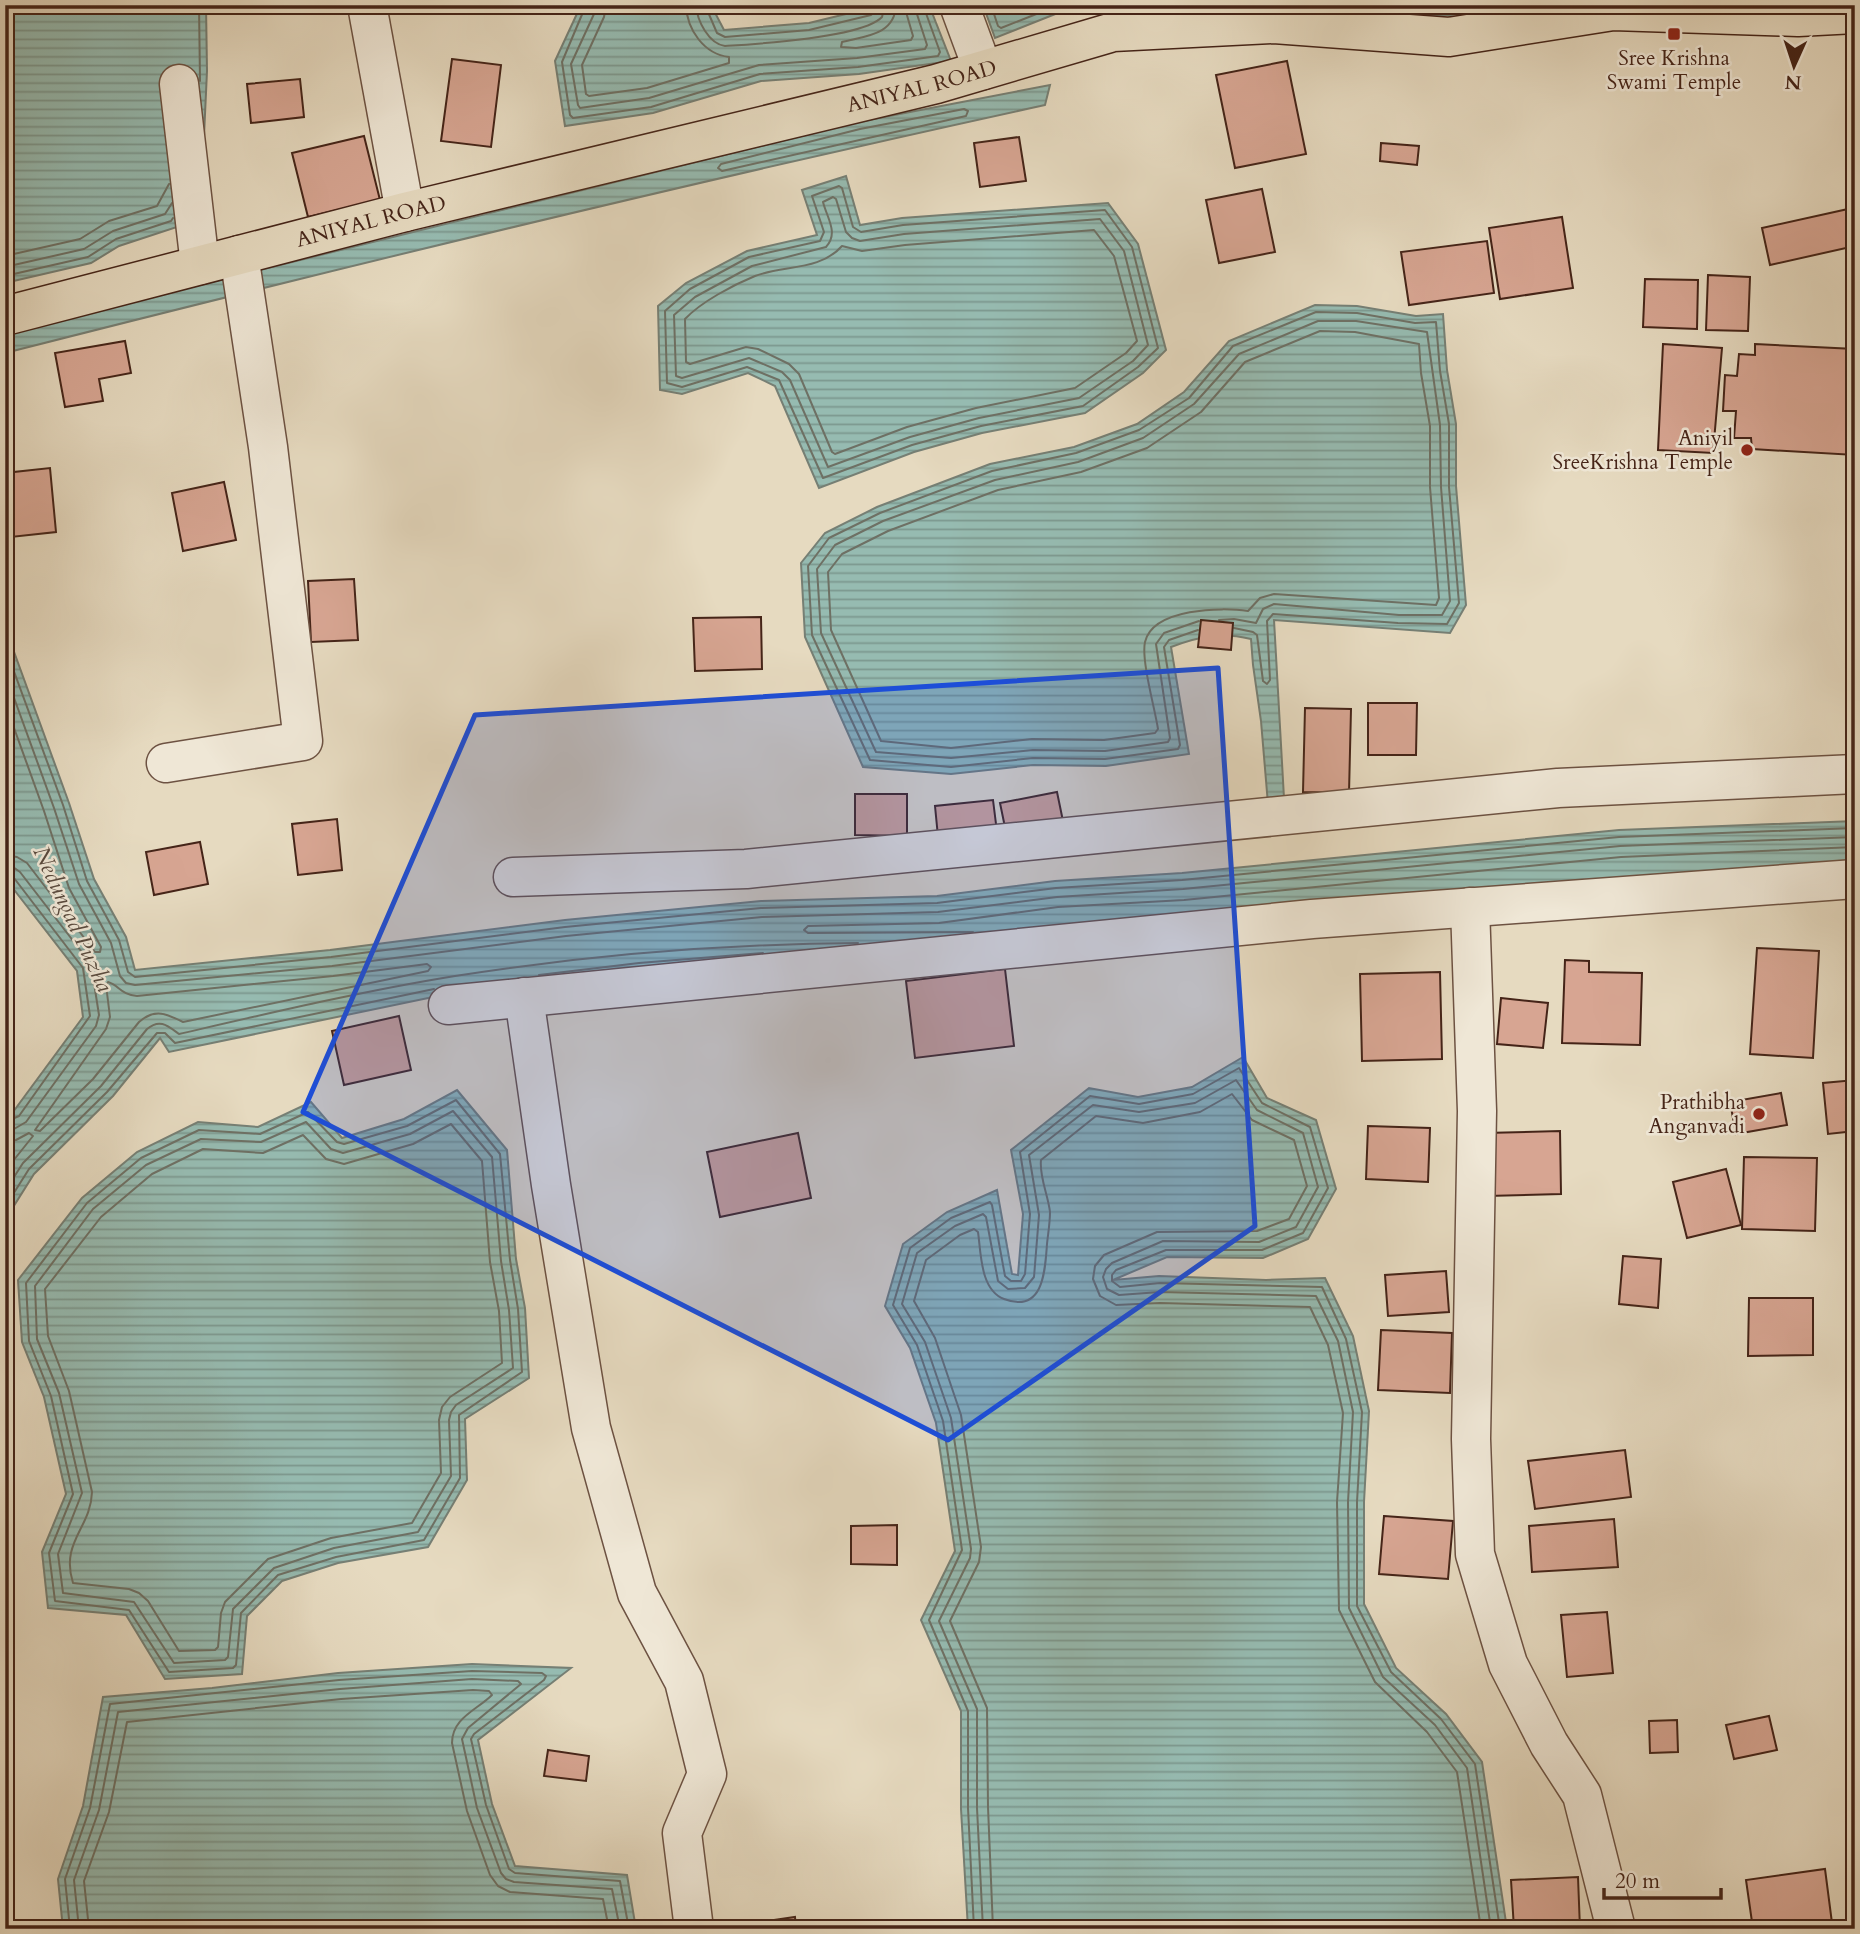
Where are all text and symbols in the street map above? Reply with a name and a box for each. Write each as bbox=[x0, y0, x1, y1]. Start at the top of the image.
marker: Sree Krishna Swami Temple bbox=[1666, 26, 1682, 42]
north arrow bbox=[1758, 32, 1828, 102]
place label: Sree Krishna Swami Temple bbox=[1607, 44, 1741, 97]
street label: ANIYAL ROAD bbox=[844, 53, 1000, 120]
text: N bbox=[1784, 69, 1802, 95]
street label: ANIYAL ROAD bbox=[293, 188, 449, 254]
place label: Aniyil SreeKrishna Temple bbox=[1553, 424, 1733, 477]
marker: Aniyil SreeKrishna Temple bbox=[1739, 442, 1755, 458]
water label: Nedungad Puzha bbox=[26, 841, 120, 997]
place label: Prathibha Anganvadi bbox=[1649, 1088, 1745, 1141]
marker: Prathibha Anganvadi bbox=[1751, 1106, 1767, 1122]
scale bar bbox=[1604, 1857, 1722, 1901]
text: 20 m bbox=[1615, 1867, 1660, 1896]

